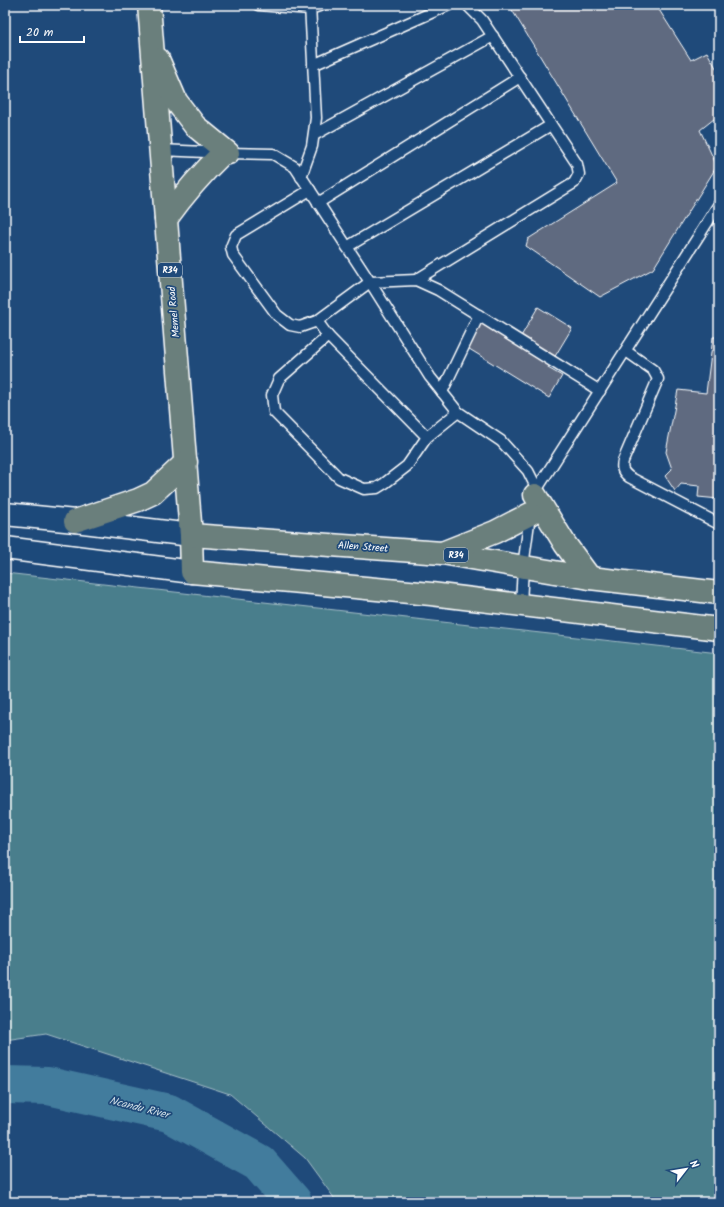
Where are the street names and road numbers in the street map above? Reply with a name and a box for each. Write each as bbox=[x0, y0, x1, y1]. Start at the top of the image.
road number: R34 bbox=[158, 263, 182, 277]
street label: Memel Road bbox=[164, 285, 184, 338]
street label: Allen Street bbox=[337, 537, 389, 557]
road number: R34 bbox=[444, 548, 468, 562]

